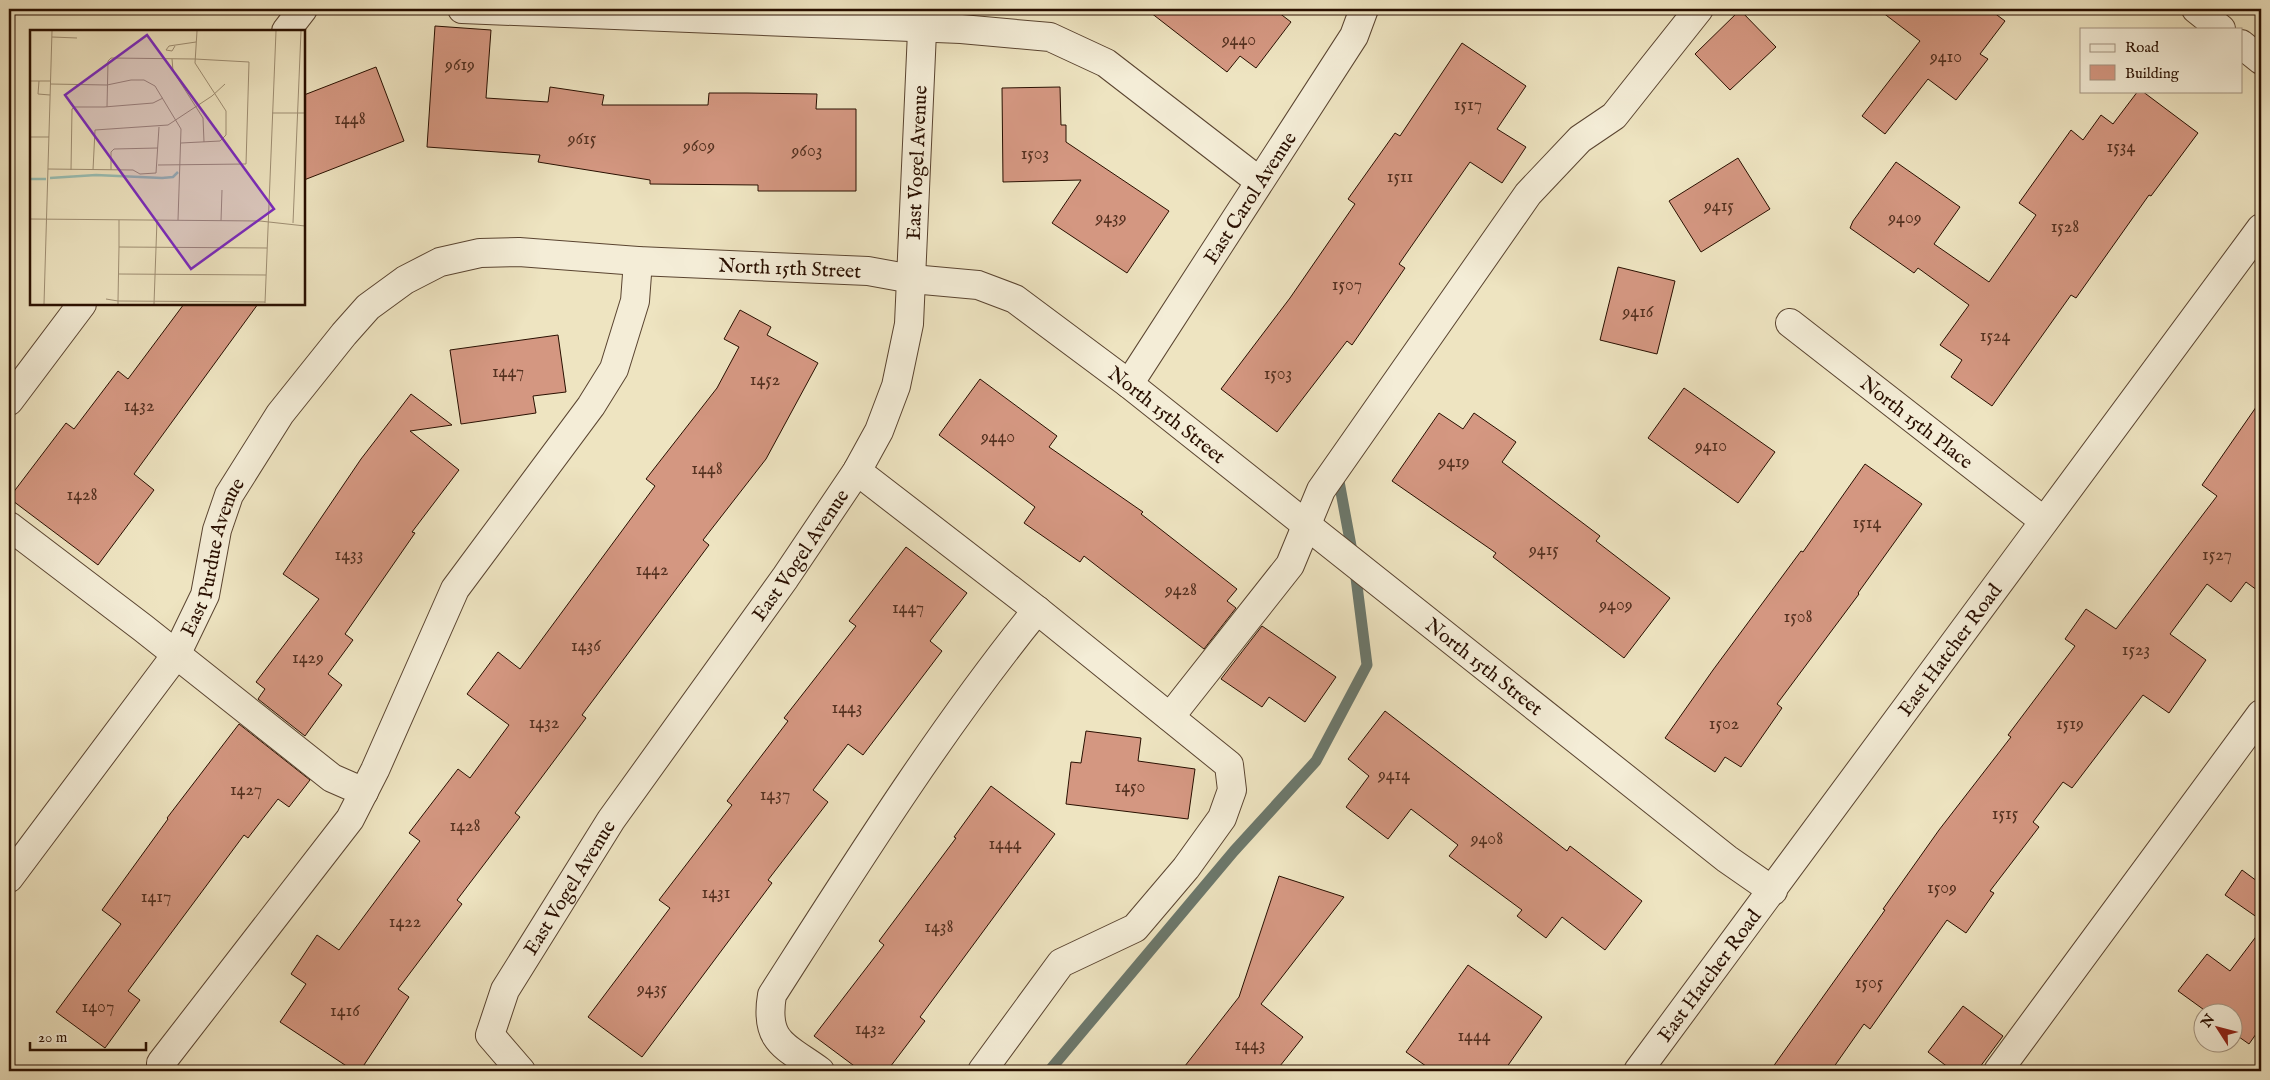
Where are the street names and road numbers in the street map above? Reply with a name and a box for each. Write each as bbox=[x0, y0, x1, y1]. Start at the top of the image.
street label: East Vogel Avenue bbox=[902, 85, 934, 240]
street label: East Carol Avenue bbox=[1199, 127, 1303, 269]
street label: North 15th Street bbox=[718, 253, 862, 285]
street label: North 15th Street bbox=[1102, 362, 1230, 470]
street label: North 15th Place bbox=[1854, 371, 1978, 475]
street label: East Purdue Avenue bbox=[176, 473, 251, 641]
street label: East Vogel Avenue bbox=[747, 485, 855, 627]
street label: East Hatcher Road bbox=[1893, 579, 2008, 722]
street label: North 15th Street bbox=[1420, 613, 1547, 722]
street label: East Vogel Avenue bbox=[519, 816, 622, 960]
street label: East Hatcher Road bbox=[1653, 905, 1767, 1047]

